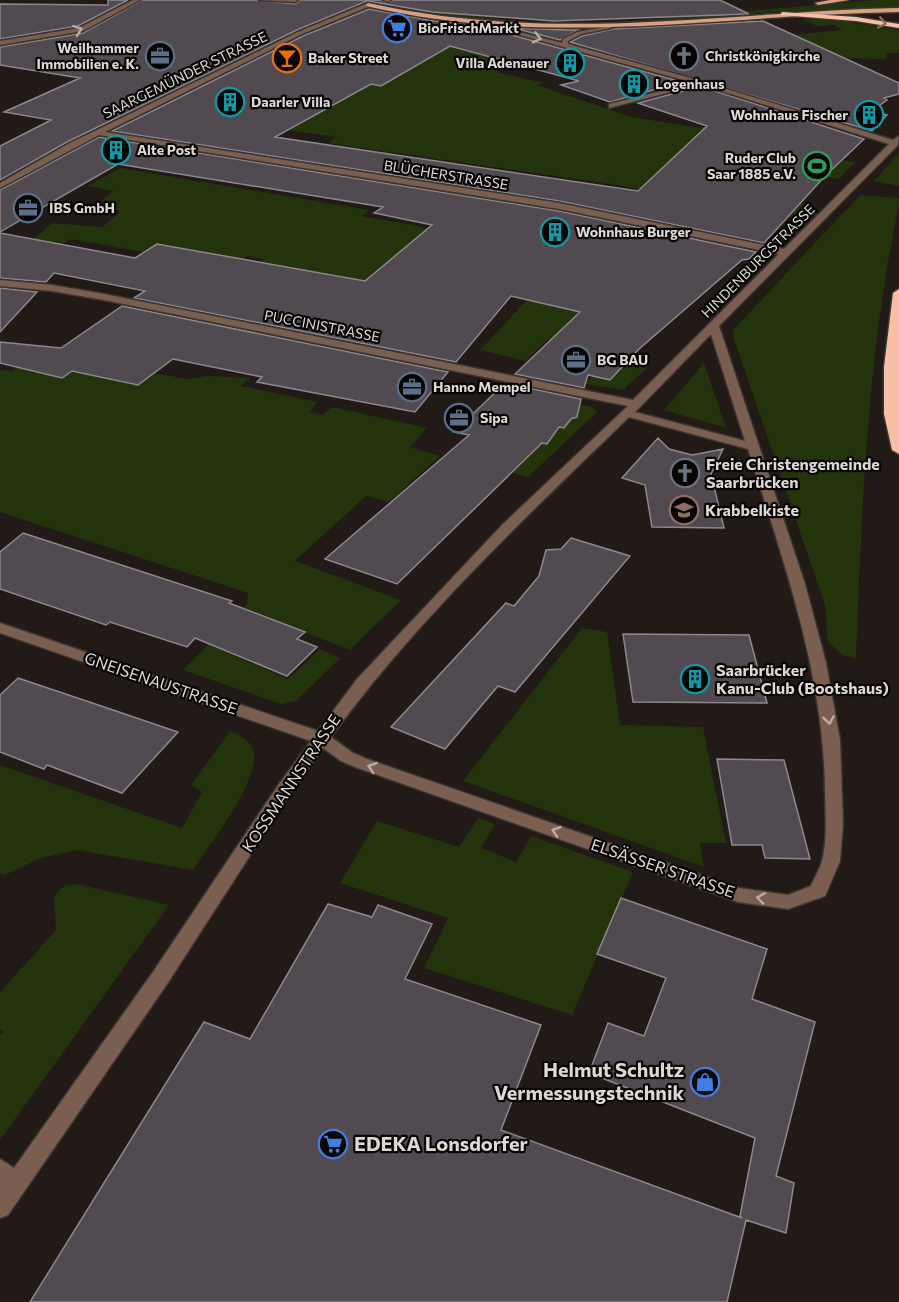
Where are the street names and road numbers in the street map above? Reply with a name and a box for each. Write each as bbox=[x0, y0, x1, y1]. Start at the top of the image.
street label: SAARGEMÜNDER STRASSE bbox=[100, 27, 270, 122]
street label: BLÜCHERSTRASSE bbox=[383, 156, 509, 193]
street label: HINDENBURGSTRASSE bbox=[697, 200, 818, 321]
street label: PUCCINISTRASSE bbox=[263, 306, 381, 345]
street label: GNEISENAUSTRASSE bbox=[82, 647, 240, 718]
street label: KOSSMANNSTRASSE bbox=[237, 710, 344, 855]
street label: ELSÄSSER STRASSE bbox=[589, 834, 737, 901]

